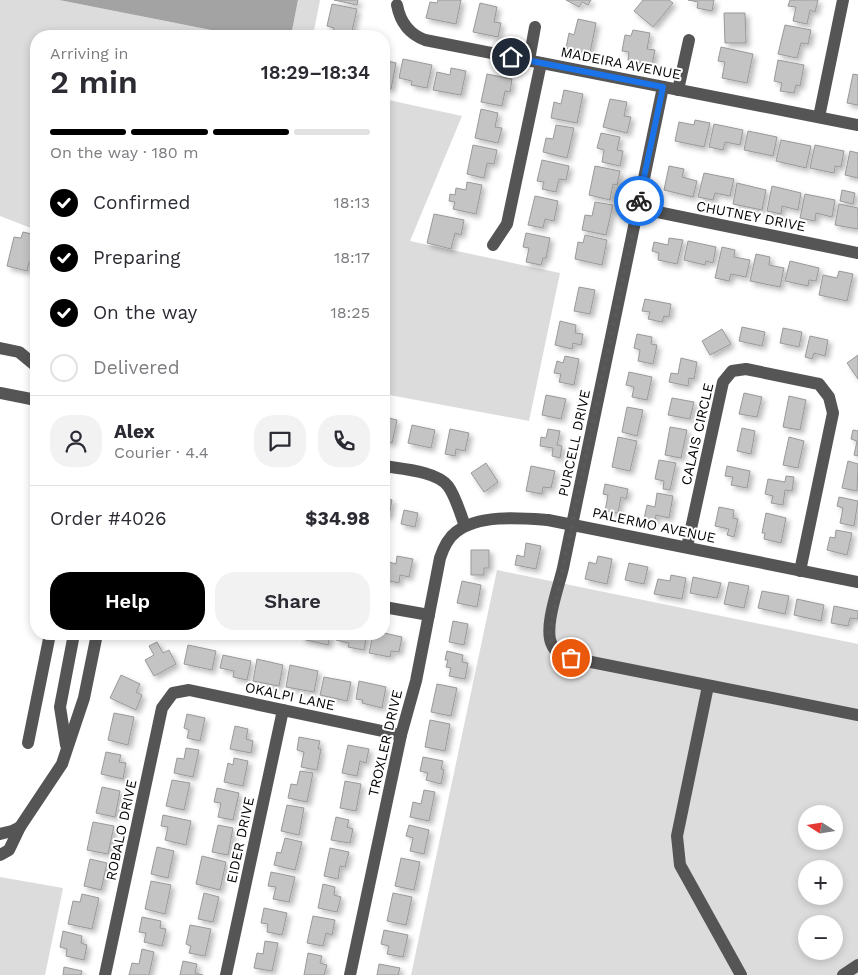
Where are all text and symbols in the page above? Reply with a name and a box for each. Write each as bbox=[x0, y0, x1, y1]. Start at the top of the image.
pin bbox=[490, 36, 532, 78]
icon: home bbox=[497, 43, 525, 71]
street label: MADEIRA AVENUE bbox=[560, 43, 683, 83]
text: Arriving in bbox=[50, 44, 128, 63]
text: 18:29–18:34 bbox=[261, 61, 370, 84]
text: 2 min bbox=[50, 63, 138, 101]
text: On the way · 180 m bbox=[50, 143, 198, 162]
courier bbox=[614, 176, 664, 226]
icon: bike bbox=[625, 187, 653, 215]
icon: check bbox=[50, 189, 78, 217]
text: Confirmed bbox=[93, 191, 190, 214]
text: 18:13 bbox=[334, 193, 370, 212]
street label: CHUTNEY DRIVE bbox=[695, 198, 807, 234]
icon: check bbox=[50, 244, 78, 272]
text: Preparing bbox=[93, 246, 180, 269]
text: 18:17 bbox=[334, 248, 370, 267]
icon: check bbox=[50, 299, 78, 327]
text: On the way bbox=[93, 301, 197, 324]
text: 18:25 bbox=[331, 303, 370, 322]
text: Delivered bbox=[93, 356, 180, 379]
street label: CALAIS CIRCLE bbox=[677, 381, 717, 487]
street label: PURCELL DRIVE bbox=[555, 388, 593, 498]
button: person bbox=[50, 415, 102, 467]
button: chat bbox=[254, 415, 306, 467]
button: phone bbox=[318, 415, 370, 467]
text: Alex bbox=[114, 420, 155, 443]
text: Courier · 4.4 bbox=[114, 443, 209, 462]
street label: PALERMO AVENUE bbox=[591, 504, 717, 546]
text: Order #4026 bbox=[50, 507, 166, 530]
text: $34.98 bbox=[305, 507, 370, 530]
button: Help bbox=[50, 572, 205, 630]
button: Share bbox=[215, 572, 370, 630]
pin bbox=[550, 637, 592, 679]
icon: bag bbox=[557, 644, 585, 672]
street label: OKALPI LANE bbox=[244, 679, 337, 713]
street label: TROXLER DRIVE bbox=[365, 688, 405, 798]
street label: ROBALO DRIVE bbox=[102, 778, 140, 882]
street label: EIDER DRIVE bbox=[223, 795, 257, 885]
north arrow bbox=[798, 805, 842, 850]
map controls bbox=[798, 805, 843, 960]
button: + bbox=[798, 860, 843, 905]
button: − bbox=[798, 915, 843, 960]

